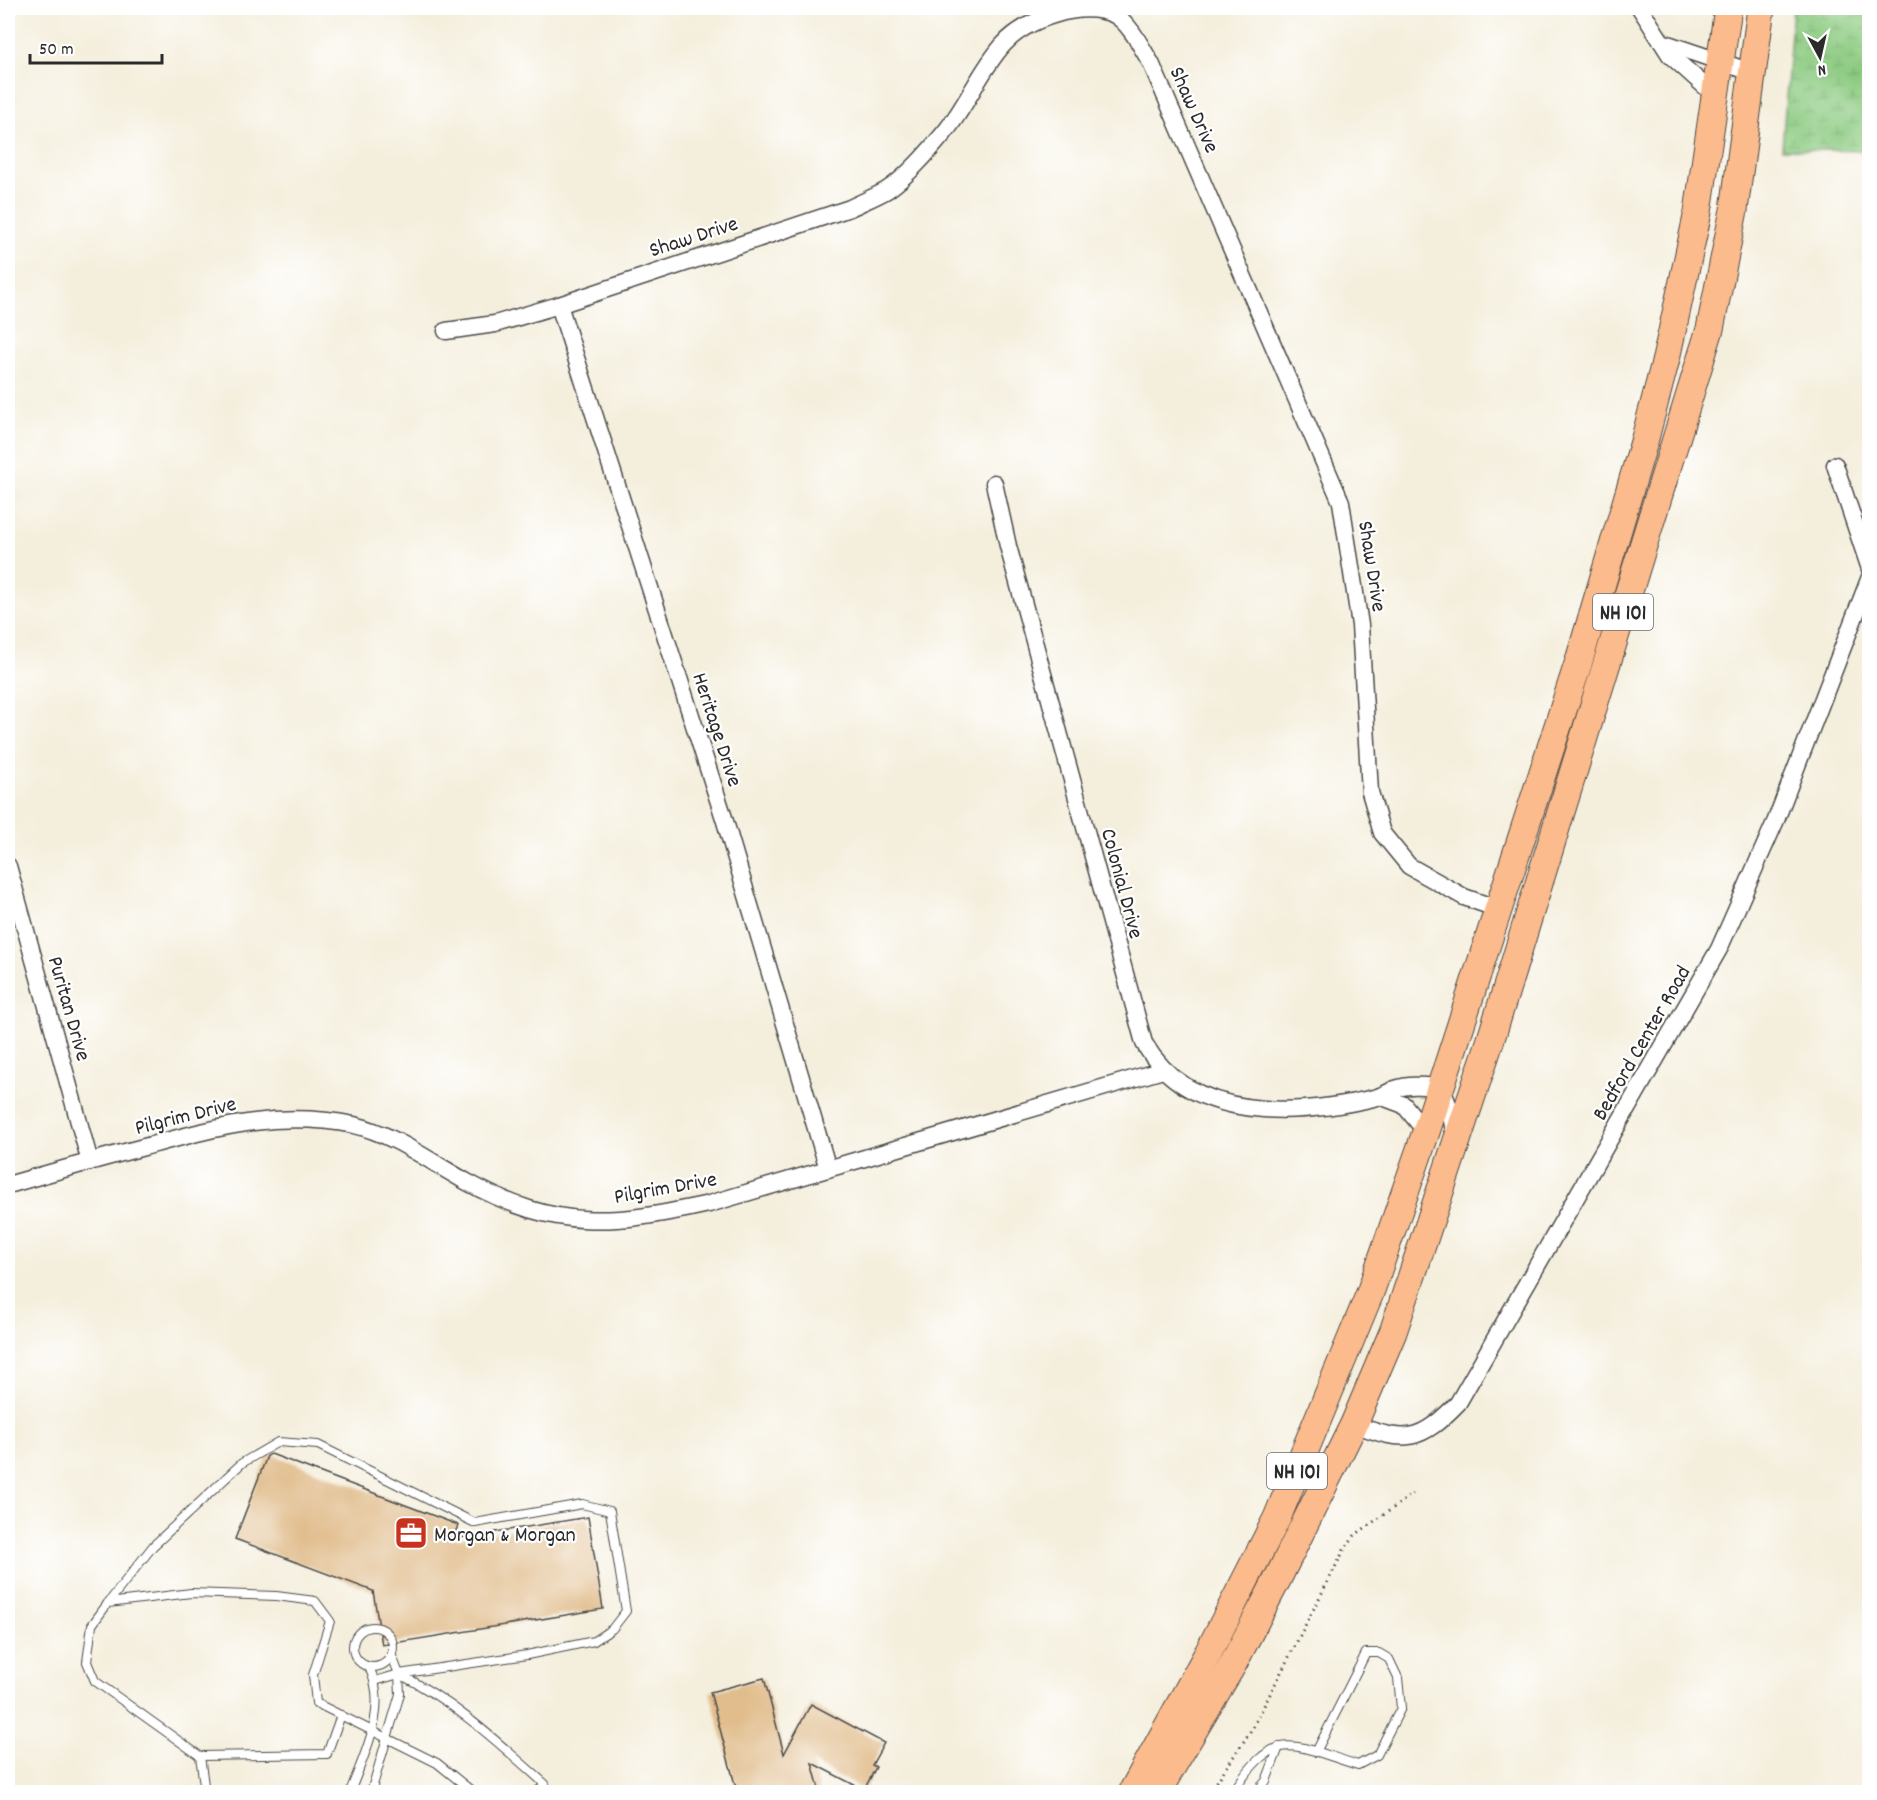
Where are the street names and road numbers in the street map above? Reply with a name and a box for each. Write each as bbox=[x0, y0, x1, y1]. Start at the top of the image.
street label: Shaw Drive bbox=[1160, 62, 1226, 159]
street label: Shaw Drive bbox=[646, 209, 742, 267]
street label: Shaw Drive bbox=[1348, 519, 1393, 614]
road number: NH 101 bbox=[1593, 594, 1653, 630]
street label: Heritage Drive bbox=[683, 669, 749, 791]
street label: Colonial Drive bbox=[1091, 825, 1150, 942]
street label: Puritan Drive bbox=[38, 953, 97, 1065]
street label: Bedford Center Road bbox=[1586, 961, 1700, 1127]
street label: Pilgrim Drive bbox=[132, 1090, 240, 1145]
street label: Pilgrim Drive bbox=[612, 1165, 719, 1214]
road number: NH 101 bbox=[1267, 1453, 1327, 1489]

